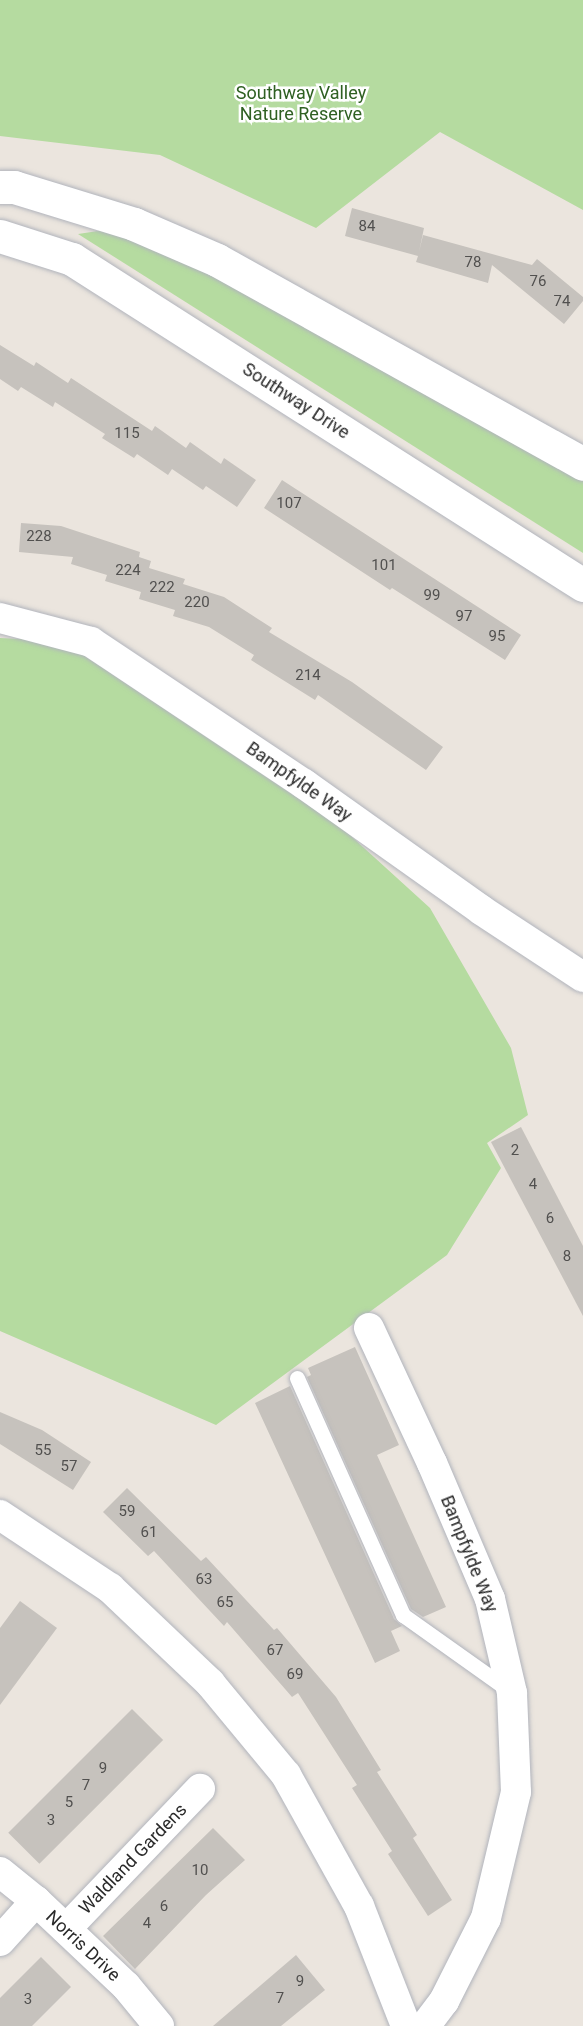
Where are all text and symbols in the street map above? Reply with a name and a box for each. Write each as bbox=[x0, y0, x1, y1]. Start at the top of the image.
park label: Southway Valley Nature Reserve bbox=[236, 83, 366, 125]
house number: 84 bbox=[359, 218, 375, 236]
house number: 78 bbox=[465, 254, 481, 272]
house number: 76 bbox=[530, 273, 546, 291]
house number: 74 bbox=[554, 293, 570, 311]
street label: Southway Drive bbox=[238, 358, 354, 444]
house number: 115 bbox=[114, 425, 140, 443]
house number: 107 bbox=[276, 495, 302, 513]
house number: 228 bbox=[26, 528, 52, 546]
house number: 101 bbox=[371, 557, 397, 575]
house number: 224 bbox=[115, 562, 141, 580]
house number: 222 bbox=[149, 579, 175, 597]
house number: 99 bbox=[424, 587, 440, 605]
house number: 220 bbox=[184, 594, 210, 612]
house number: 97 bbox=[456, 608, 472, 626]
house number: 95 bbox=[489, 628, 505, 646]
house number: 214 bbox=[295, 667, 321, 685]
street label: Bampfylde Way bbox=[242, 738, 356, 826]
house number: 2 bbox=[511, 1142, 519, 1160]
house number: 4 bbox=[529, 1176, 537, 1194]
house number: 6 bbox=[546, 1210, 554, 1228]
house number: 8 bbox=[563, 1248, 571, 1266]
house number: 55 bbox=[35, 1442, 51, 1460]
house number: 57 bbox=[61, 1458, 77, 1476]
street label: Bampfylde Way bbox=[436, 1492, 502, 1616]
house number: 59 bbox=[119, 1503, 135, 1521]
house number: 61 bbox=[141, 1524, 157, 1542]
house number: 63 bbox=[196, 1571, 212, 1589]
house number: 65 bbox=[217, 1594, 233, 1612]
house number: 67 bbox=[267, 1642, 283, 1660]
house number: 69 bbox=[287, 1666, 303, 1684]
house number: 9 bbox=[99, 1760, 107, 1778]
house number: 7 bbox=[82, 1777, 90, 1795]
house number: 5 bbox=[65, 1794, 73, 1812]
street label: Waldland Gardens bbox=[75, 1799, 191, 1919]
house number: 3 bbox=[47, 1812, 55, 1830]
house number: 10 bbox=[192, 1862, 208, 1880]
house number: 6 bbox=[160, 1898, 168, 1916]
street label: Norris Drive bbox=[41, 1906, 125, 1986]
house number: 4 bbox=[143, 1915, 151, 1933]
house number: 9 bbox=[296, 1973, 304, 1991]
house number: 7 bbox=[276, 1990, 284, 2008]
house number: 3 bbox=[24, 1991, 32, 2009]

